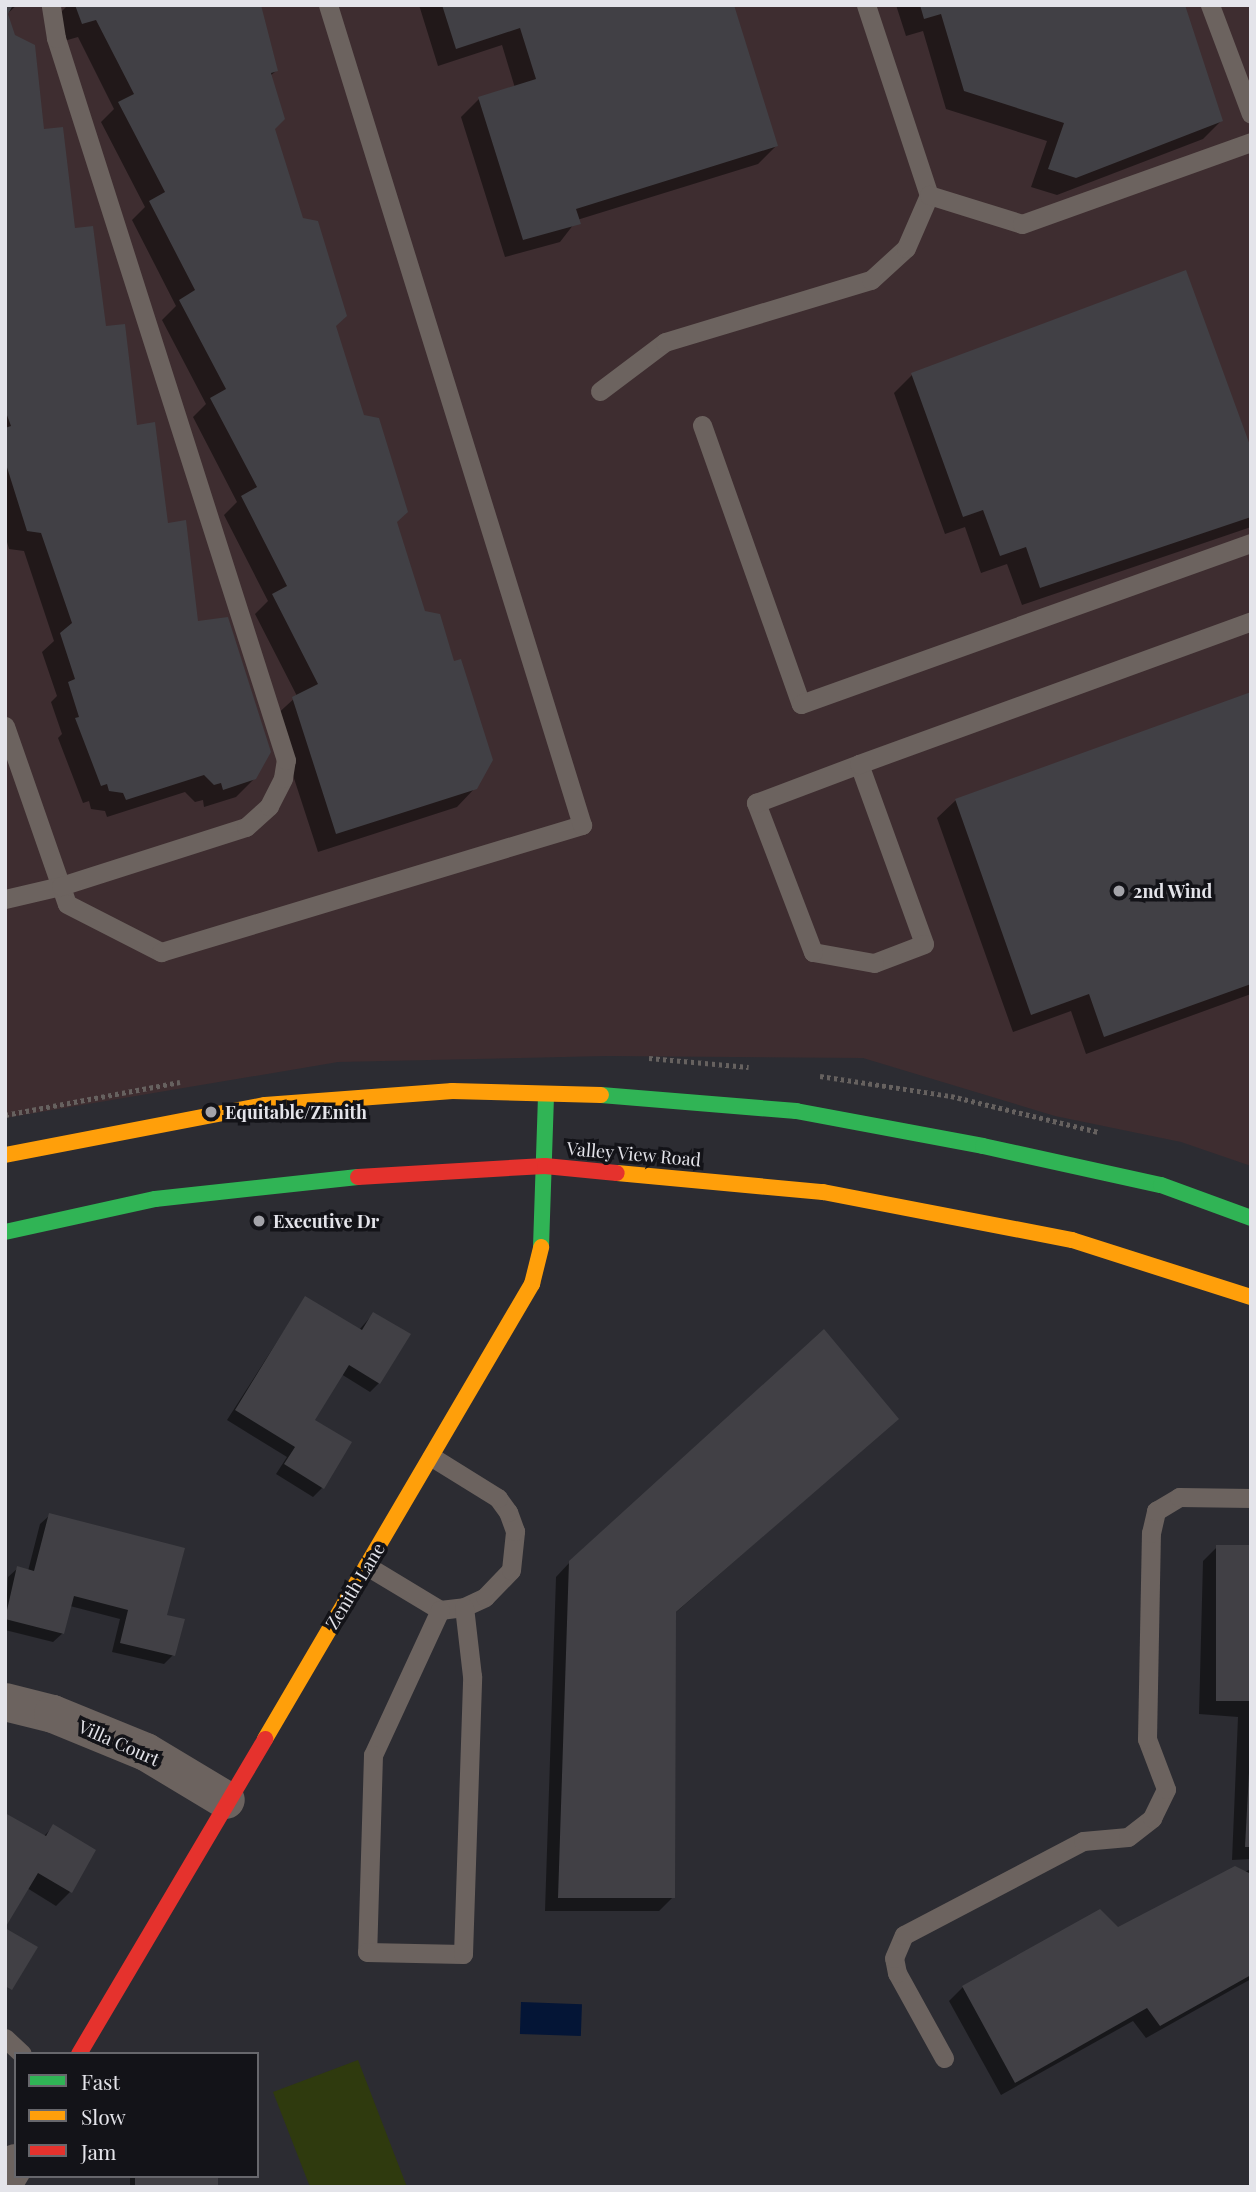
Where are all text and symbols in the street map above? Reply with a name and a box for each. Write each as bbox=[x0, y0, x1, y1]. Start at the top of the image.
place label: 2nd Wind bbox=[1133, 880, 1213, 902]
marker: 2nd Wind bbox=[1111, 883, 1127, 899]
place label: Equitable/ZEnith bbox=[225, 1101, 367, 1123]
marker: Equitable/ZEnith bbox=[203, 1104, 219, 1120]
street label: Valley View Road bbox=[565, 1137, 703, 1171]
place label: Executive Dr bbox=[273, 1210, 379, 1232]
marker: Executive Dr bbox=[251, 1213, 267, 1229]
street label: Zenith Lane bbox=[321, 1539, 389, 1633]
street label: Villa Court bbox=[75, 1715, 163, 1771]
legend bbox=[14, 2052, 259, 2178]
text: Fast bbox=[81, 2067, 120, 2095]
text: Slow bbox=[81, 2102, 126, 2130]
text: Jam bbox=[81, 2137, 117, 2165]

